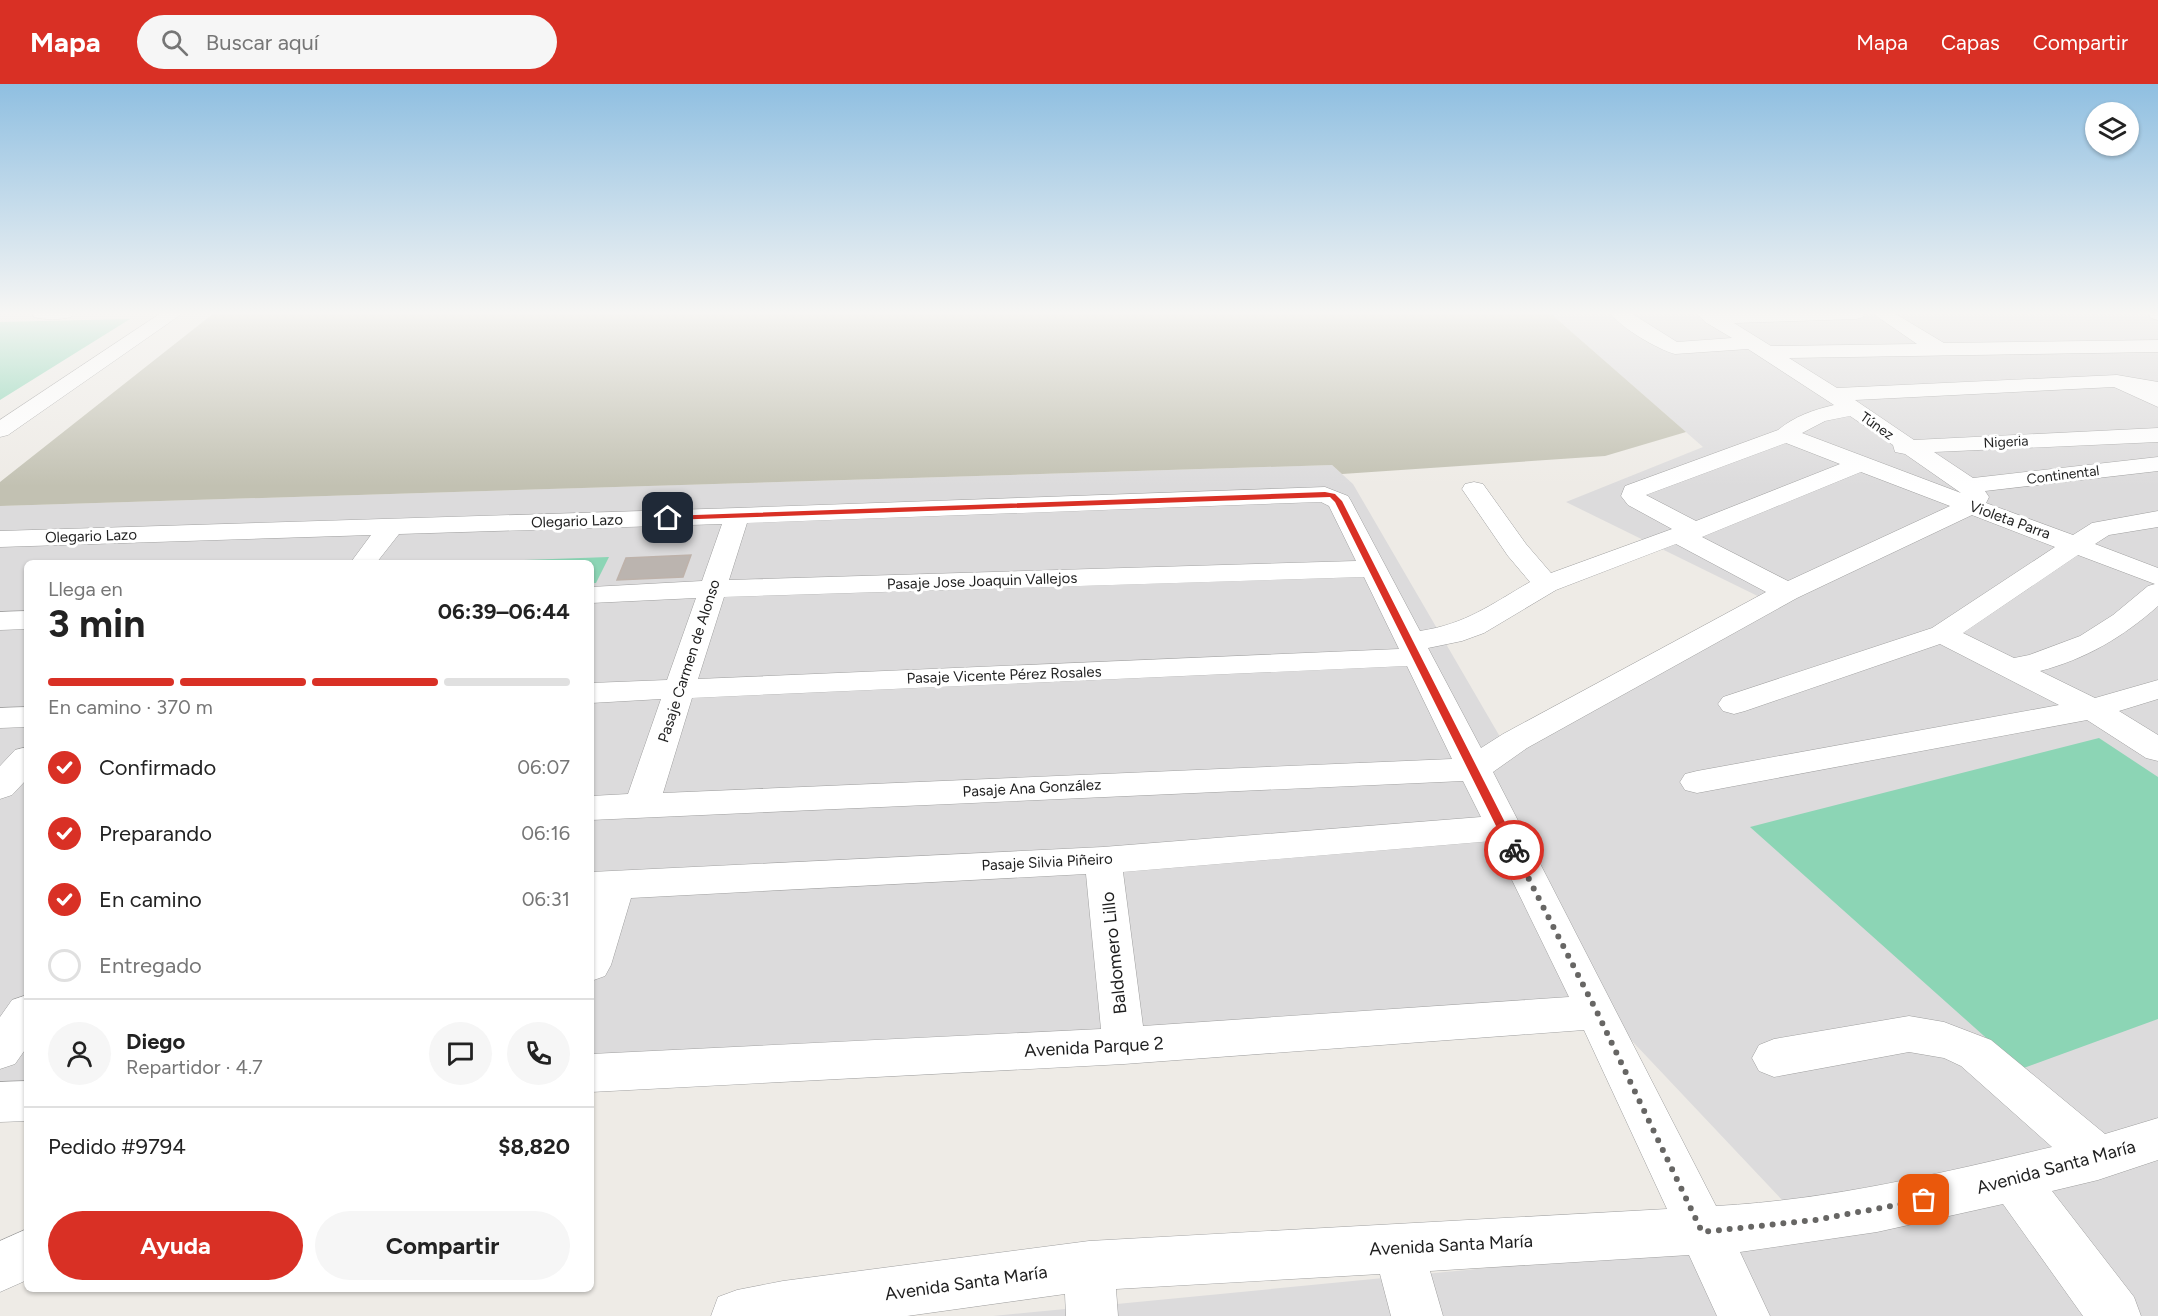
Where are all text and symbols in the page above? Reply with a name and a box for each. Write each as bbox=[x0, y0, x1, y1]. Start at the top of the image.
search box bbox=[137, 15, 557, 69]
text: Mapa bbox=[30, 25, 101, 59]
icon: search bbox=[158, 26, 191, 59]
text: Buscar aquí bbox=[206, 29, 319, 56]
text: Mapa bbox=[1856, 30, 1908, 55]
text: Capas bbox=[1941, 30, 2000, 55]
text: Compartir bbox=[2033, 30, 2128, 55]
map controls bbox=[2085, 102, 2139, 156]
button: layers bbox=[2085, 102, 2139, 156]
street label: Túnez bbox=[1857, 408, 1897, 444]
street label: Nigeria bbox=[1983, 432, 2029, 452]
street label: Continental bbox=[2026, 462, 2100, 488]
pin bbox=[642, 492, 693, 543]
street label: Violeta Parra bbox=[1967, 497, 2053, 543]
icon: home bbox=[651, 501, 684, 534]
street label: Olegario Lazo bbox=[531, 510, 624, 532]
street label: Olegario Lazo bbox=[45, 525, 138, 547]
street label: Pasaje Jose Joaquin Vallejos bbox=[886, 569, 1078, 593]
text: Llega en bbox=[48, 577, 123, 601]
street label: Pasaje Carmen de Alonso bbox=[654, 577, 724, 745]
text: 06:39–06:44 bbox=[438, 598, 570, 625]
text: 3 min bbox=[48, 600, 145, 647]
street label: Pasaje Vicente Pérez Rosales bbox=[906, 663, 1102, 687]
text: En camino · 370 m bbox=[48, 695, 213, 719]
icon: check bbox=[48, 751, 81, 784]
text: Confirmado bbox=[99, 754, 216, 781]
text: 06:07 bbox=[517, 755, 570, 779]
street label: Pasaje Ana González bbox=[962, 775, 1102, 801]
icon: check bbox=[48, 817, 81, 850]
text: Preparando bbox=[99, 820, 212, 847]
courier bbox=[1484, 820, 1544, 880]
text: 06:16 bbox=[521, 821, 570, 845]
icon: bike bbox=[1498, 834, 1531, 867]
street label: Pasaje Silvia Piñeiro bbox=[981, 850, 1113, 874]
icon: check bbox=[48, 883, 81, 916]
text: En camino bbox=[99, 886, 202, 913]
text: 06:31 bbox=[522, 887, 570, 911]
street label: Baldomero Lillo bbox=[1097, 891, 1131, 1015]
text: Entregado bbox=[99, 952, 202, 979]
button: person bbox=[48, 1022, 111, 1085]
button: chat bbox=[429, 1022, 492, 1085]
button: phone bbox=[507, 1022, 570, 1085]
text: Diego bbox=[126, 1028, 185, 1055]
street label: Avenida Parque 2 bbox=[1024, 1032, 1164, 1062]
text: Repartidor · 4.7 bbox=[126, 1055, 263, 1079]
text: Pedido #9794 bbox=[48, 1133, 186, 1160]
text: $8,820 bbox=[498, 1133, 570, 1160]
street label: Avenida Santa María bbox=[1974, 1135, 2138, 1199]
pin bbox=[1898, 1174, 1949, 1225]
icon: bag bbox=[1907, 1183, 1940, 1216]
button: Ayuda bbox=[48, 1211, 303, 1280]
button: Compartir bbox=[315, 1211, 570, 1280]
street label: Avenida Santa María bbox=[1369, 1230, 1533, 1260]
street label: Avenida Santa María bbox=[883, 1261, 1049, 1305]

